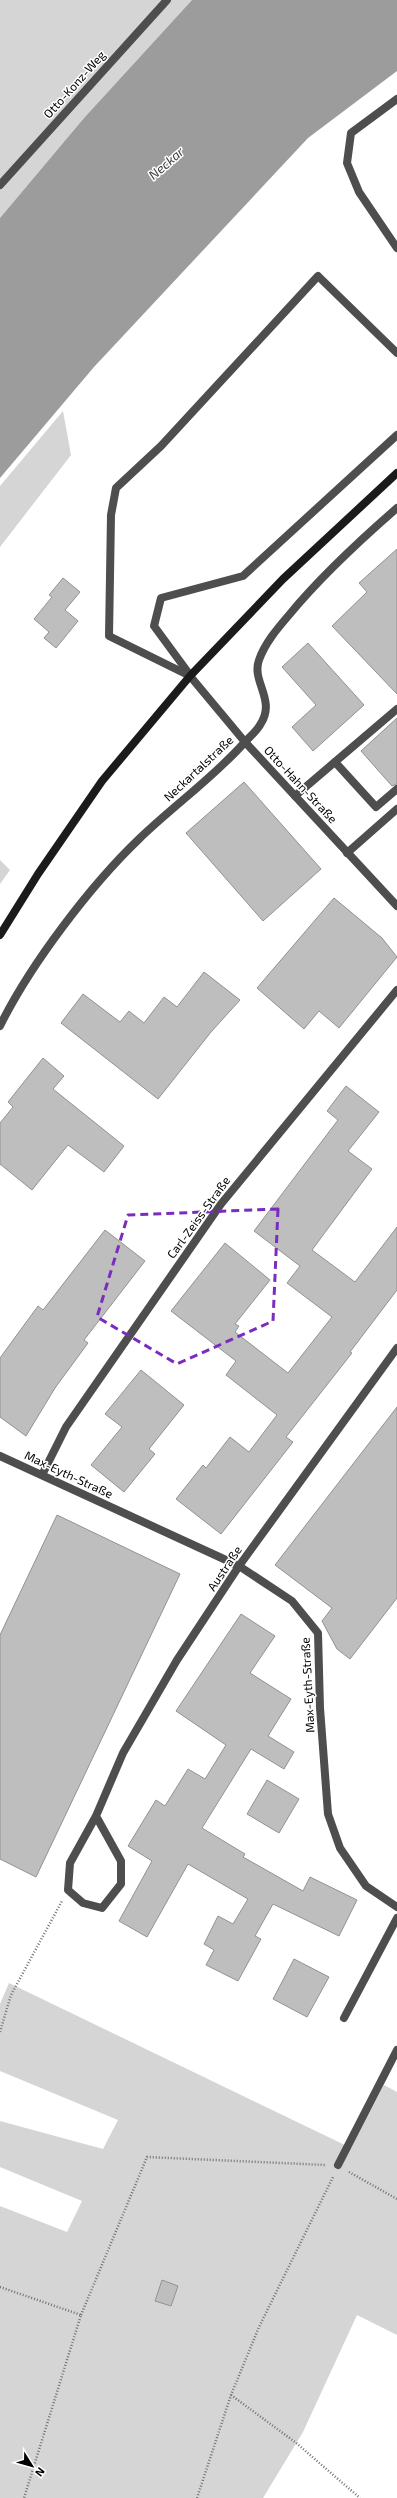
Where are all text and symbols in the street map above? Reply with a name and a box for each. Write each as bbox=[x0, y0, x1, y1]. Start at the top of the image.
street label: Otto-Konz-Weg bbox=[40, 47, 108, 120]
water label: Neckar bbox=[145, 143, 188, 183]
street label: Neckartalstraße bbox=[160, 732, 236, 804]
street label: Otto-Hahn-Straße bbox=[262, 743, 340, 825]
street label: Carl-Zeiss-Straße bbox=[164, 1173, 232, 1261]
street label: Max-Eyth-Straße bbox=[23, 1447, 115, 1501]
street label: Austraße bbox=[204, 1543, 244, 1593]
street label: Max-Eyth-Straße bbox=[298, 1637, 316, 1733]
north arrow bbox=[12, 2446, 52, 2486]
text: N bbox=[33, 2465, 48, 2479]

